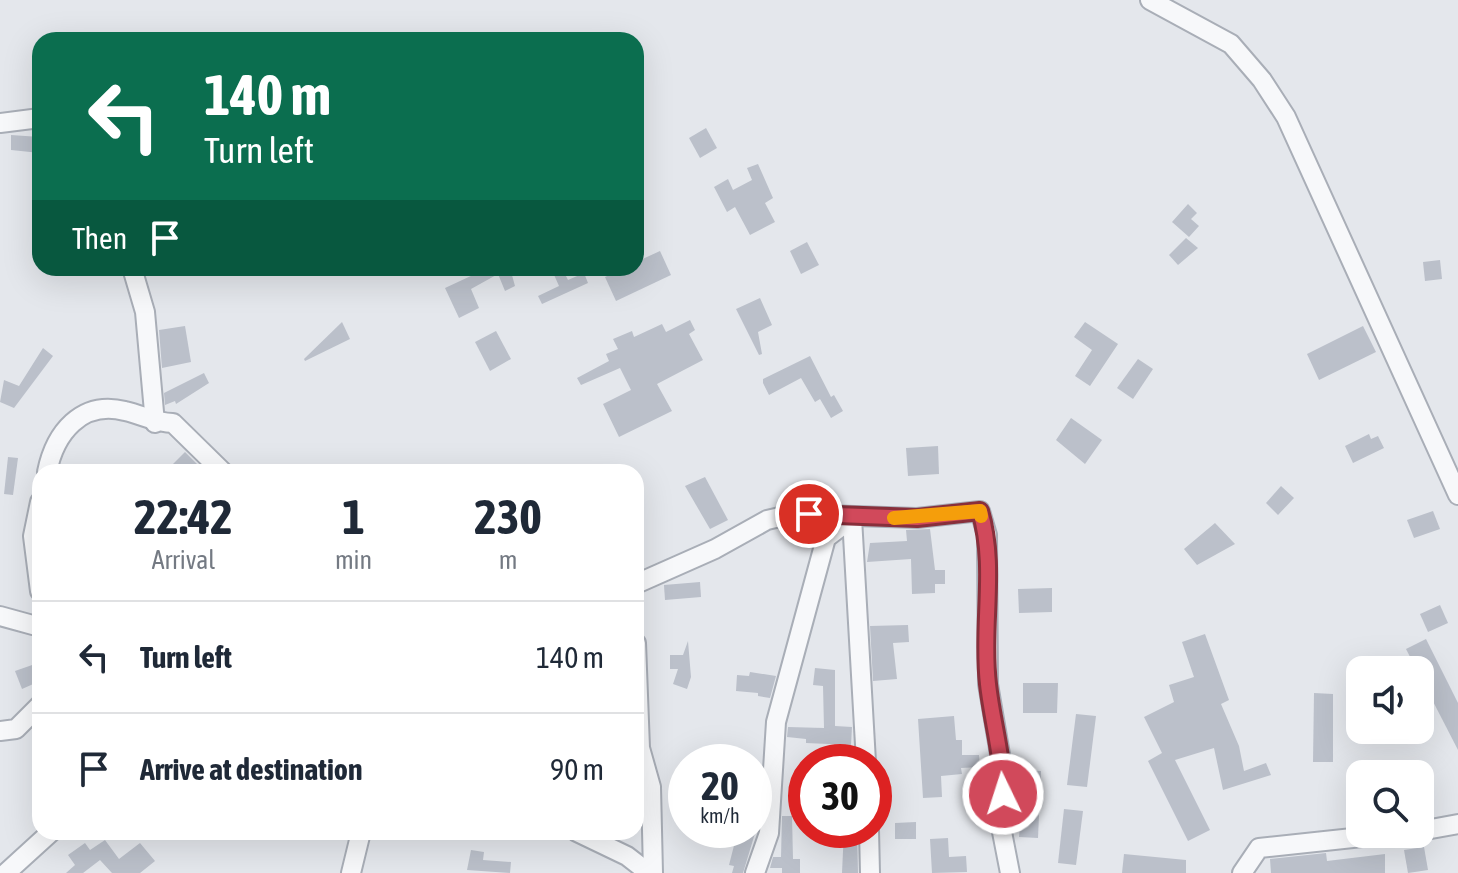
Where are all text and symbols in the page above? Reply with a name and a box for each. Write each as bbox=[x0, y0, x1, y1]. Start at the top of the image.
text: 140 m bbox=[204, 63, 331, 127]
icon: left bbox=[72, 64, 176, 168]
text: Turn left bbox=[204, 129, 314, 171]
icon: arrive bbox=[143, 216, 187, 260]
text: Then bbox=[72, 221, 127, 255]
pin bbox=[775, 480, 843, 548]
text: 22:42 bbox=[134, 489, 233, 544]
text: 1 bbox=[342, 489, 365, 544]
text: 230 bbox=[474, 489, 542, 544]
icon: arrive bbox=[787, 492, 831, 536]
text: Arrival bbox=[152, 545, 215, 575]
text: min bbox=[335, 545, 372, 575]
text: m bbox=[499, 545, 517, 575]
icon: left bbox=[72, 635, 116, 679]
text: Turn left bbox=[140, 640, 232, 674]
text: 140 m bbox=[536, 640, 604, 674]
map controls bbox=[1346, 656, 1434, 848]
button: sound bbox=[1346, 656, 1434, 744]
speed limit sign: 30 bbox=[788, 744, 892, 848]
icon: arrive bbox=[72, 747, 116, 791]
text: Arrive at destination bbox=[140, 752, 362, 786]
text: 90 m bbox=[550, 752, 604, 786]
position arrow bbox=[961, 752, 1045, 836]
button: search bbox=[1346, 760, 1434, 848]
text: 20 bbox=[701, 763, 739, 808]
text: km/h bbox=[700, 804, 740, 827]

